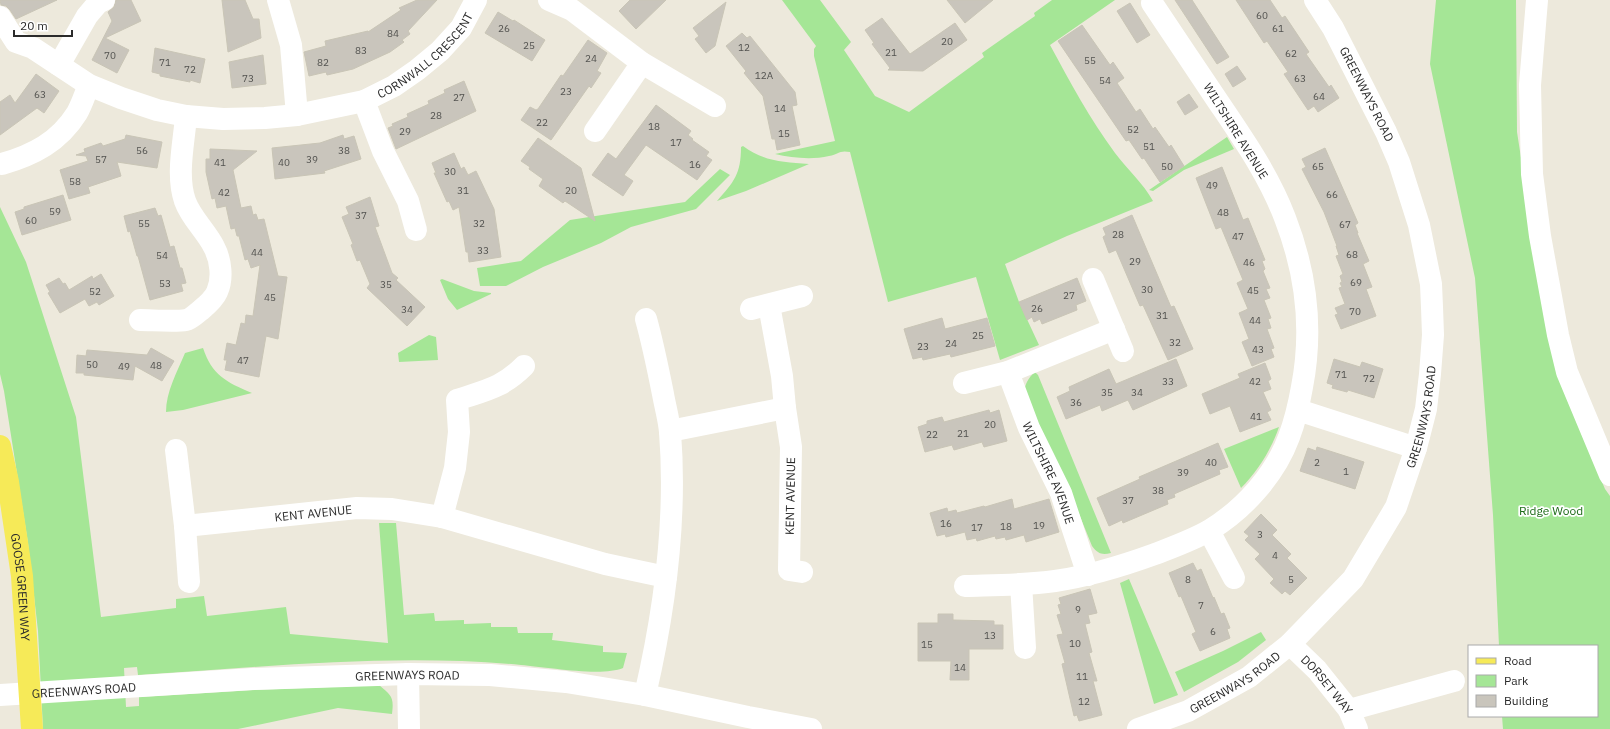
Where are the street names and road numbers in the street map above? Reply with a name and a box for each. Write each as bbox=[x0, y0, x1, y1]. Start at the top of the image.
street label: CORNWALL CRESCENT bbox=[374, 9, 476, 101]
street label: GREENWAYS ROAD bbox=[1337, 44, 1397, 144]
street label: WILTSHIRE AVENUE bbox=[1200, 80, 1272, 182]
street label: GREENWAYS ROAD bbox=[1402, 365, 1438, 470]
street label: WILTSHIRE AVENUE bbox=[1020, 420, 1078, 526]
street label: KENT AVENUE bbox=[782, 457, 798, 535]
street label: KENT AVENUE bbox=[274, 501, 353, 524]
street label: GOOSE GREEN WAY bbox=[8, 532, 34, 642]
street label: GREENWAYS ROAD bbox=[1187, 648, 1283, 716]
street label: DORSET WAY bbox=[1298, 652, 1357, 717]
street label: GREENWAYS ROAD bbox=[355, 666, 460, 683]
street label: GREENWAYS ROAD bbox=[31, 679, 136, 700]

